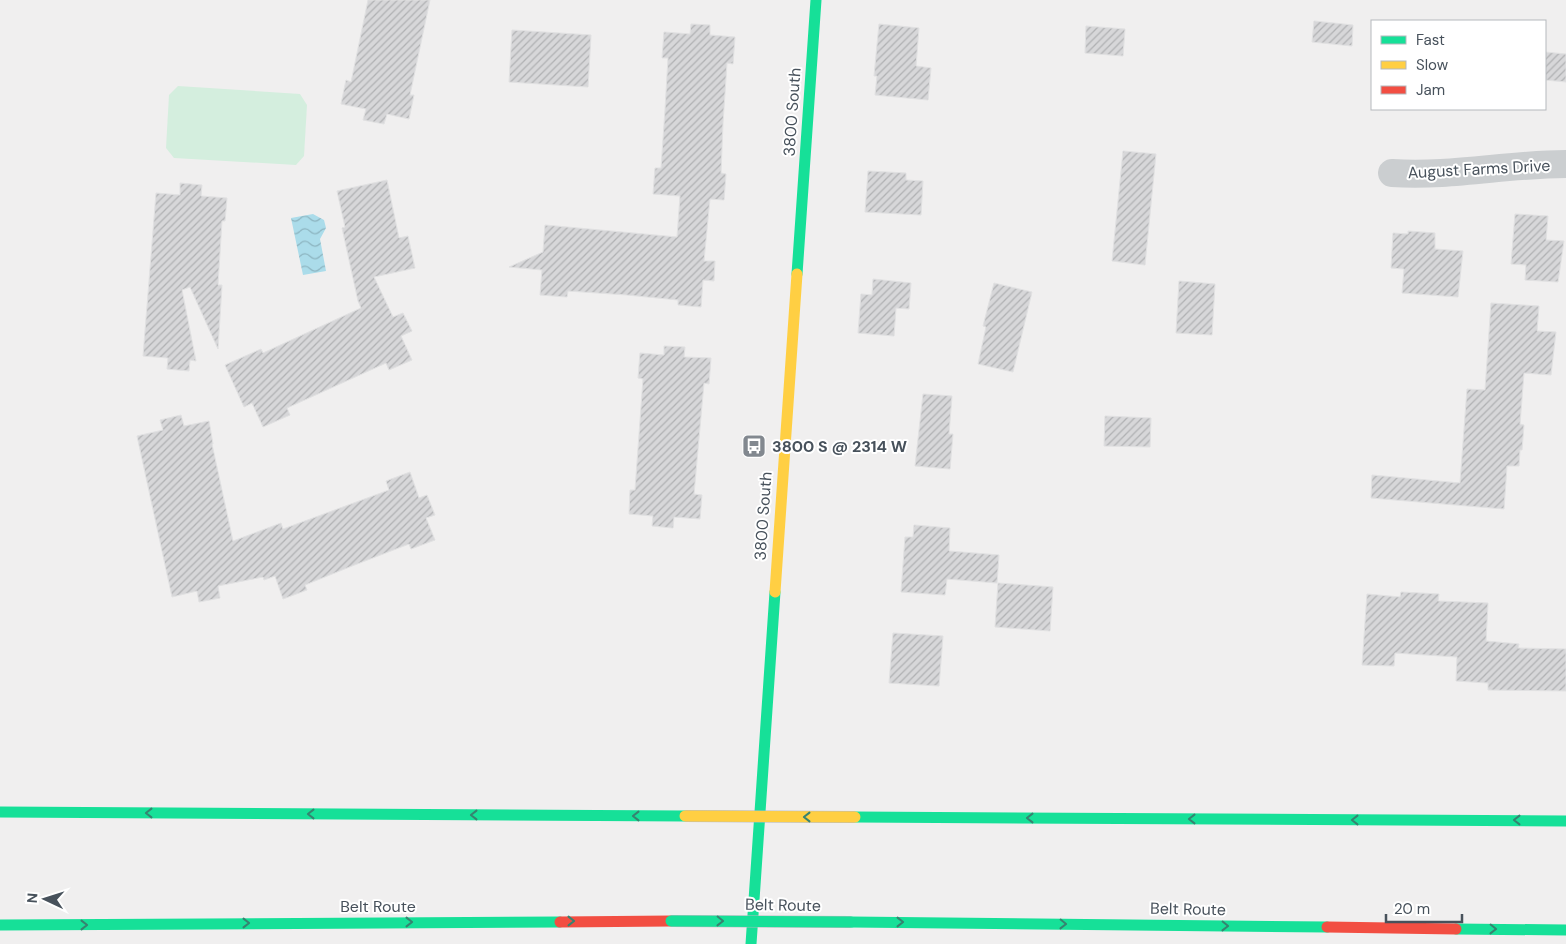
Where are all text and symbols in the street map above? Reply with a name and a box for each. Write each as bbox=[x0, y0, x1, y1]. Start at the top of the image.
legend bbox=[1371, 20, 1546, 110]
text: Fast bbox=[1416, 30, 1445, 50]
text: Slow bbox=[1416, 55, 1449, 75]
street label: 3800 South bbox=[778, 67, 806, 157]
text: Jam bbox=[1416, 80, 1445, 100]
street label: August Farms Drive bbox=[1407, 155, 1551, 183]
bus stop icon: 3800 S @ 2314 W bbox=[741, 433, 767, 459]
place label: 3800 S @ 2314 W bbox=[772, 436, 907, 457]
street label: 3800 South bbox=[749, 471, 777, 561]
one-way arrow bbox=[145, 808, 152, 818]
one-way arrow bbox=[307, 809, 315, 819]
one-way arrow bbox=[470, 810, 478, 820]
one-way arrow bbox=[632, 811, 640, 821]
one-way arrow bbox=[802, 812, 810, 822]
one-way arrow bbox=[1026, 813, 1034, 823]
one-way arrow bbox=[1188, 814, 1196, 824]
one-way arrow bbox=[1351, 815, 1358, 825]
one-way arrow bbox=[1513, 815, 1521, 826]
north arrow bbox=[20, 874, 70, 924]
text: N bbox=[23, 892, 41, 904]
scale bar bbox=[1386, 892, 1462, 924]
street label: Belt Route bbox=[745, 894, 821, 916]
street label: Belt Route bbox=[340, 896, 416, 917]
street label: Belt Route bbox=[1150, 898, 1226, 920]
text: 20 m bbox=[1394, 899, 1430, 919]
one-way arrow bbox=[568, 916, 575, 926]
one-way arrow bbox=[716, 916, 724, 926]
one-way arrow bbox=[405, 917, 413, 927]
one-way arrow bbox=[896, 917, 904, 928]
one-way arrow bbox=[242, 918, 250, 929]
one-way arrow bbox=[1059, 918, 1067, 929]
one-way arrow bbox=[80, 920, 88, 930]
one-way arrow bbox=[1222, 921, 1229, 931]
one-way arrow bbox=[1489, 924, 1497, 934]

